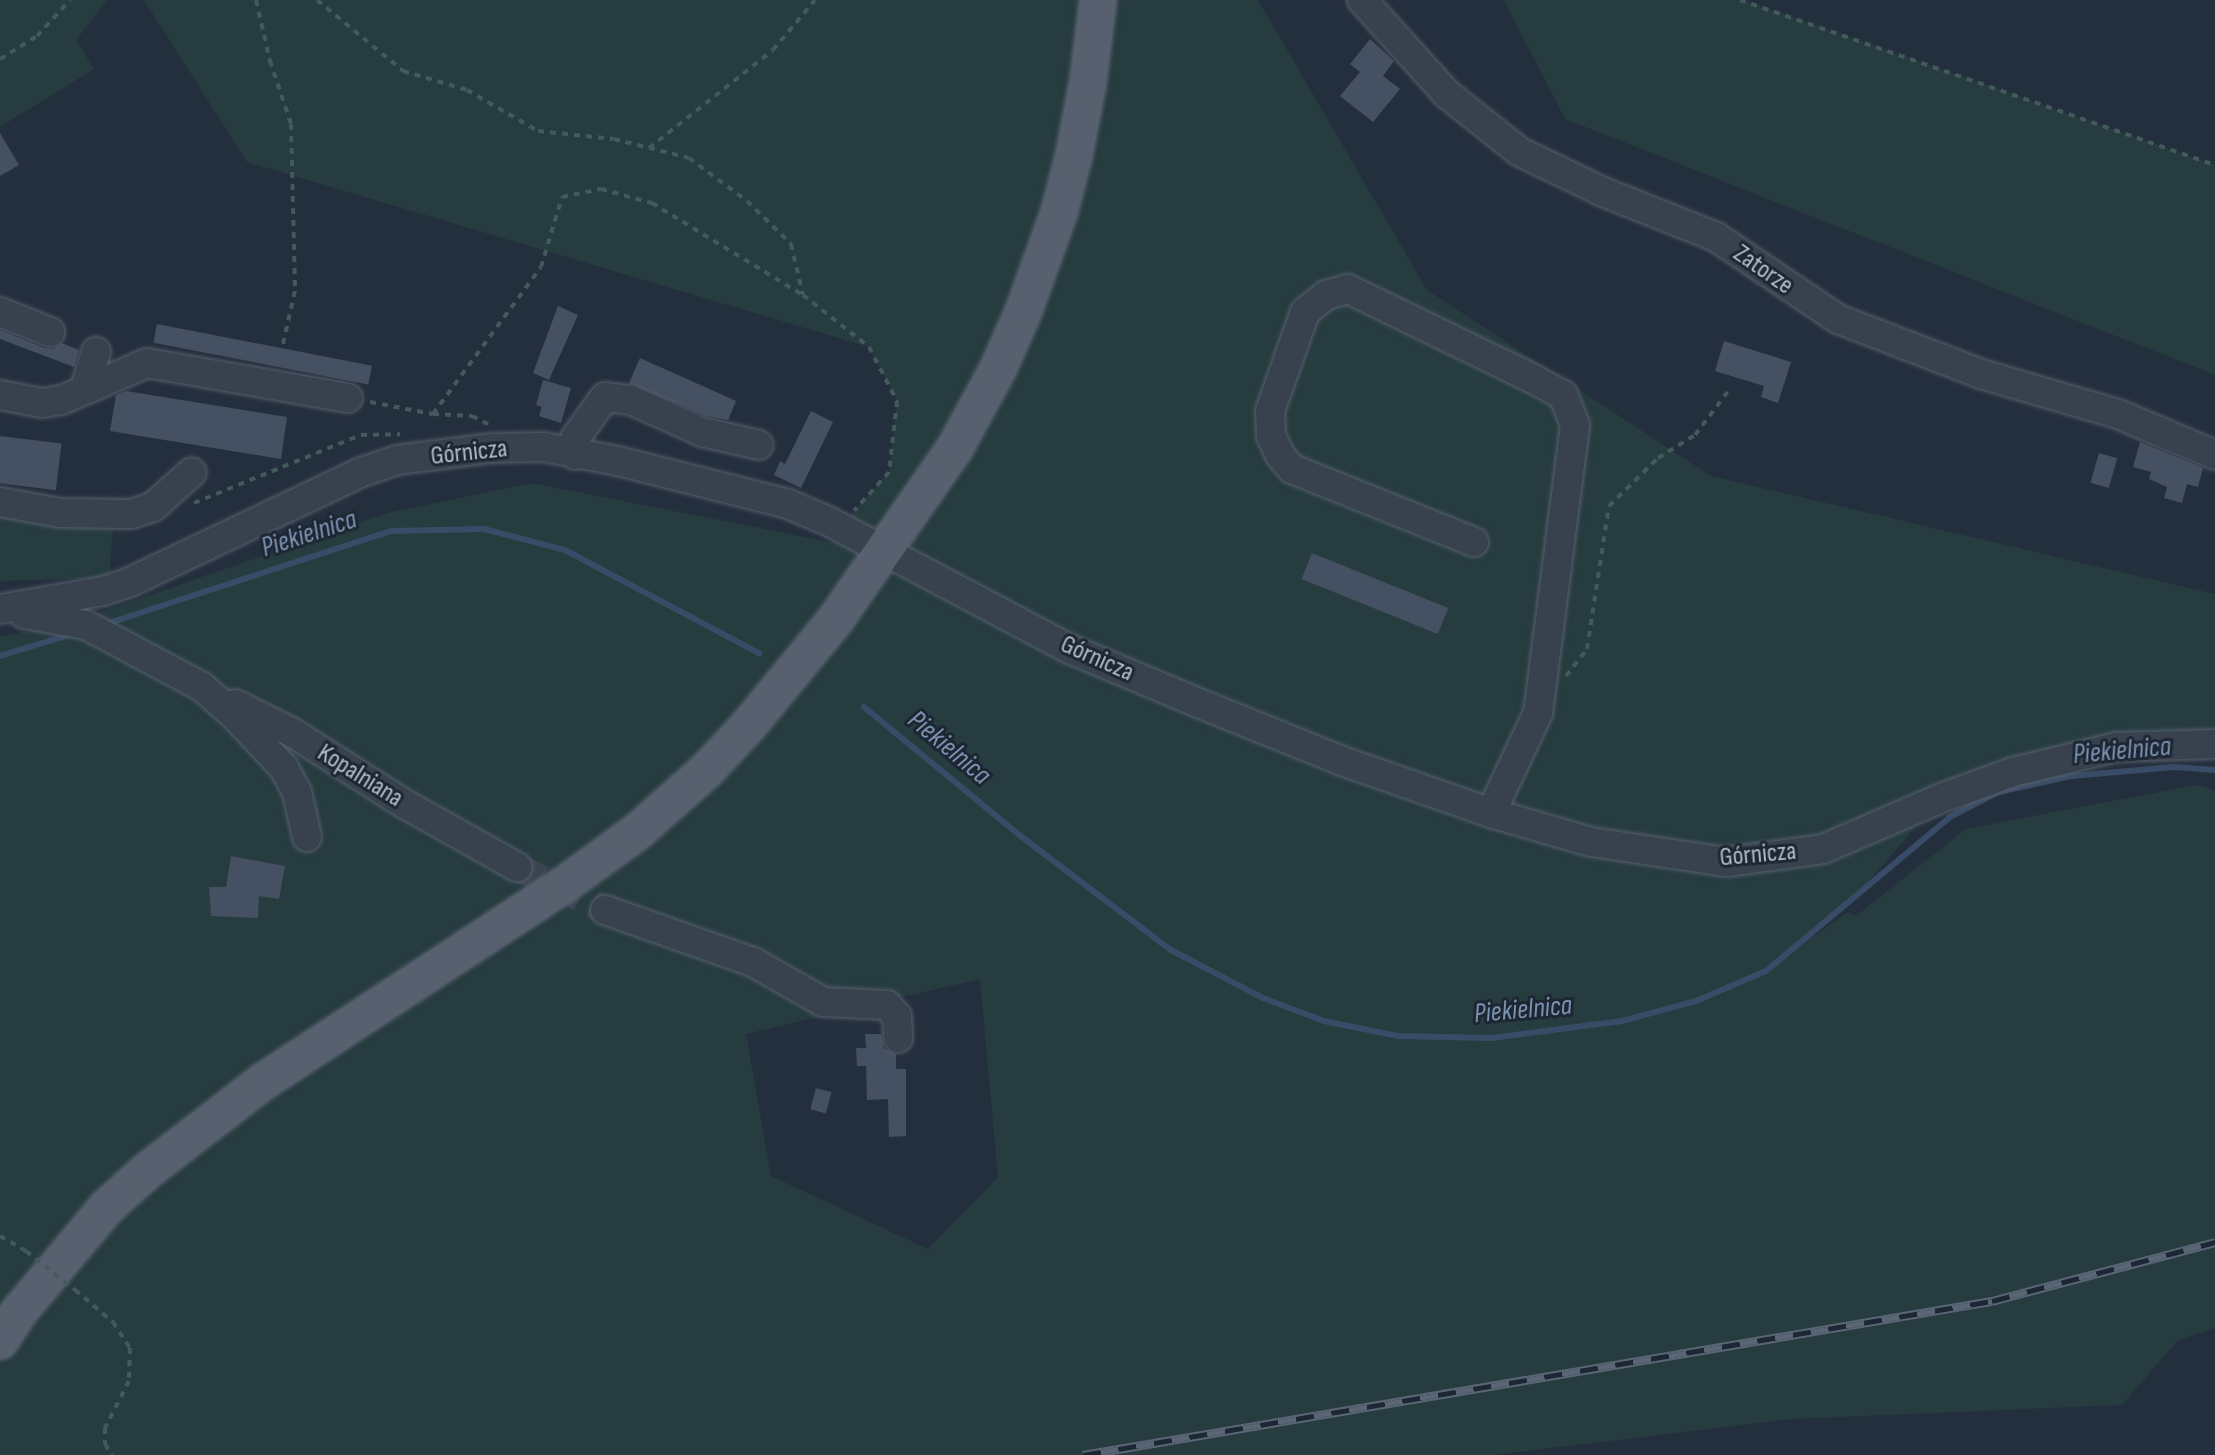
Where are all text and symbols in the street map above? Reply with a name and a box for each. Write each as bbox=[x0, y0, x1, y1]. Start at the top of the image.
street label: Zatorze bbox=[1727, 238, 1799, 302]
street label: Górnicza bbox=[429, 433, 509, 473]
water label: Piekielnica bbox=[257, 503, 361, 565]
street label: Górnicza bbox=[1056, 629, 1138, 689]
water label: Piekielnica bbox=[901, 704, 997, 792]
water label: Piekielnica bbox=[2072, 730, 2172, 772]
street label: Kopalniana bbox=[312, 738, 408, 814]
street label: Górnicza bbox=[1718, 836, 1798, 874]
water label: Piekielnica bbox=[1473, 989, 1573, 1031]

